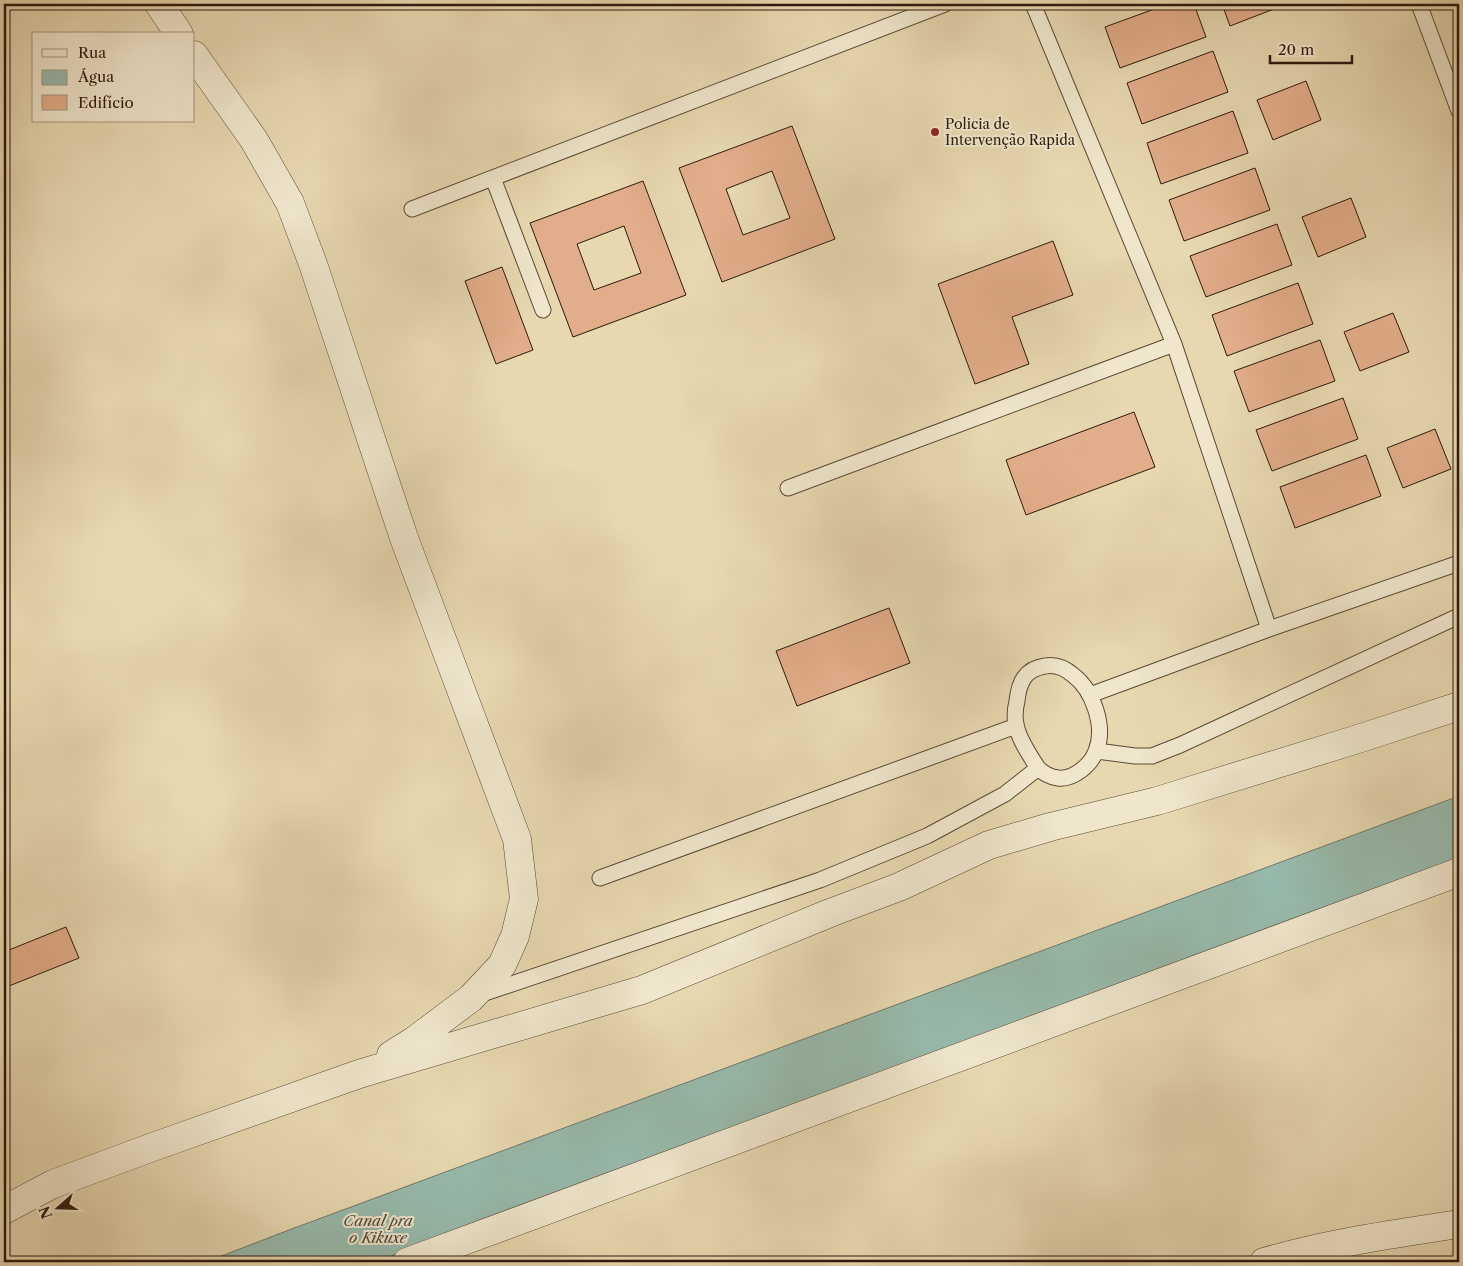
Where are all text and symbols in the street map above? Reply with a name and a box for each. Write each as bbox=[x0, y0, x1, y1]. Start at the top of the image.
legend bbox=[32, 32, 195, 122]
scale bar bbox=[1270, 32, 1353, 64]
text: 20 m bbox=[1278, 40, 1314, 59]
text: Rua bbox=[78, 43, 106, 62]
text: Água bbox=[77, 67, 114, 86]
text: Edifício bbox=[78, 93, 134, 112]
place label: Policia de Intervenção Rapida bbox=[945, 115, 1076, 149]
marker: Policia de Intervenção Rapida bbox=[929, 126, 941, 138]
north arrow bbox=[32, 1184, 82, 1234]
text: N bbox=[35, 1204, 56, 1221]
water label: Canal pra o Kikuxe bbox=[343, 1211, 413, 1247]

